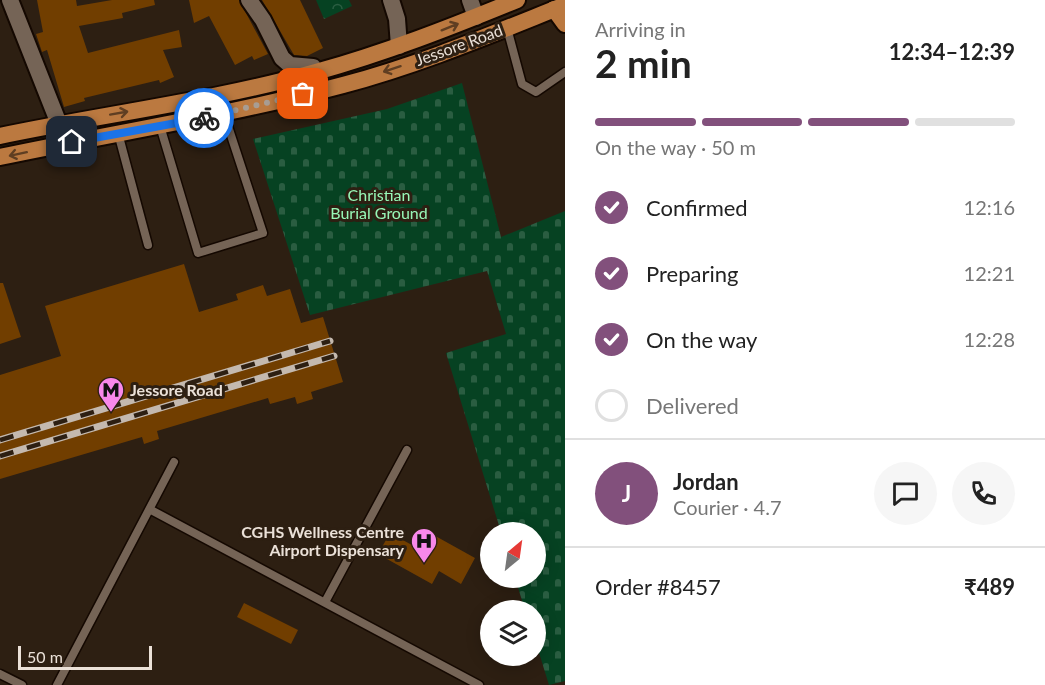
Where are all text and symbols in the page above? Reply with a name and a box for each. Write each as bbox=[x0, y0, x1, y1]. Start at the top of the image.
text: Arriving in bbox=[595, 17, 686, 41]
street label: Jessore Road bbox=[413, 20, 505, 69]
one-way arrow bbox=[440, 21, 458, 32]
text: 12:34–12:39 bbox=[889, 38, 1015, 65]
text: 2 min bbox=[595, 40, 692, 86]
one-way arrow bbox=[383, 64, 402, 75]
pin bbox=[277, 68, 328, 119]
icon: bag bbox=[286, 77, 319, 110]
courier bbox=[174, 88, 234, 148]
icon: bike bbox=[188, 102, 221, 135]
one-way arrow bbox=[109, 107, 129, 118]
pin bbox=[46, 116, 97, 167]
icon: home bbox=[55, 125, 88, 158]
text: On the way · 50 m bbox=[595, 135, 756, 159]
one-way arrow bbox=[9, 148, 28, 160]
park label: Christian Burial Ground bbox=[330, 185, 428, 222]
icon: check bbox=[595, 191, 628, 224]
text: Confirmed bbox=[646, 194, 748, 221]
text: 12:16 bbox=[964, 195, 1015, 219]
icon: check bbox=[595, 257, 628, 290]
text: Preparing bbox=[646, 260, 738, 287]
text: 12:21 bbox=[964, 261, 1015, 285]
icon: check bbox=[595, 323, 628, 356]
text: On the way bbox=[646, 326, 757, 353]
text: 12:28 bbox=[964, 327, 1015, 351]
metro station icon: Jessore Road bbox=[96, 375, 126, 413]
place label: Jessore Road bbox=[130, 380, 223, 399]
text: Delivered bbox=[646, 392, 739, 419]
button: chat bbox=[874, 462, 937, 525]
button: phone bbox=[952, 462, 1015, 525]
text: Jordan bbox=[673, 468, 739, 495]
text: J bbox=[622, 480, 631, 507]
text: Courier · 4.7 bbox=[673, 495, 782, 519]
place label: CGHS Wellness Centre Airport Dispensary bbox=[241, 522, 405, 559]
north arrow bbox=[480, 522, 546, 588]
map controls bbox=[480, 522, 546, 666]
hospital icon: CGHS Wellness Centre Airport Dispensary bbox=[409, 526, 439, 564]
text: Order #8457 bbox=[595, 573, 721, 600]
text: ₹489 bbox=[964, 573, 1015, 600]
button: layers bbox=[480, 600, 546, 666]
scale bar bbox=[18, 643, 152, 670]
text: 50 m bbox=[27, 647, 63, 666]

